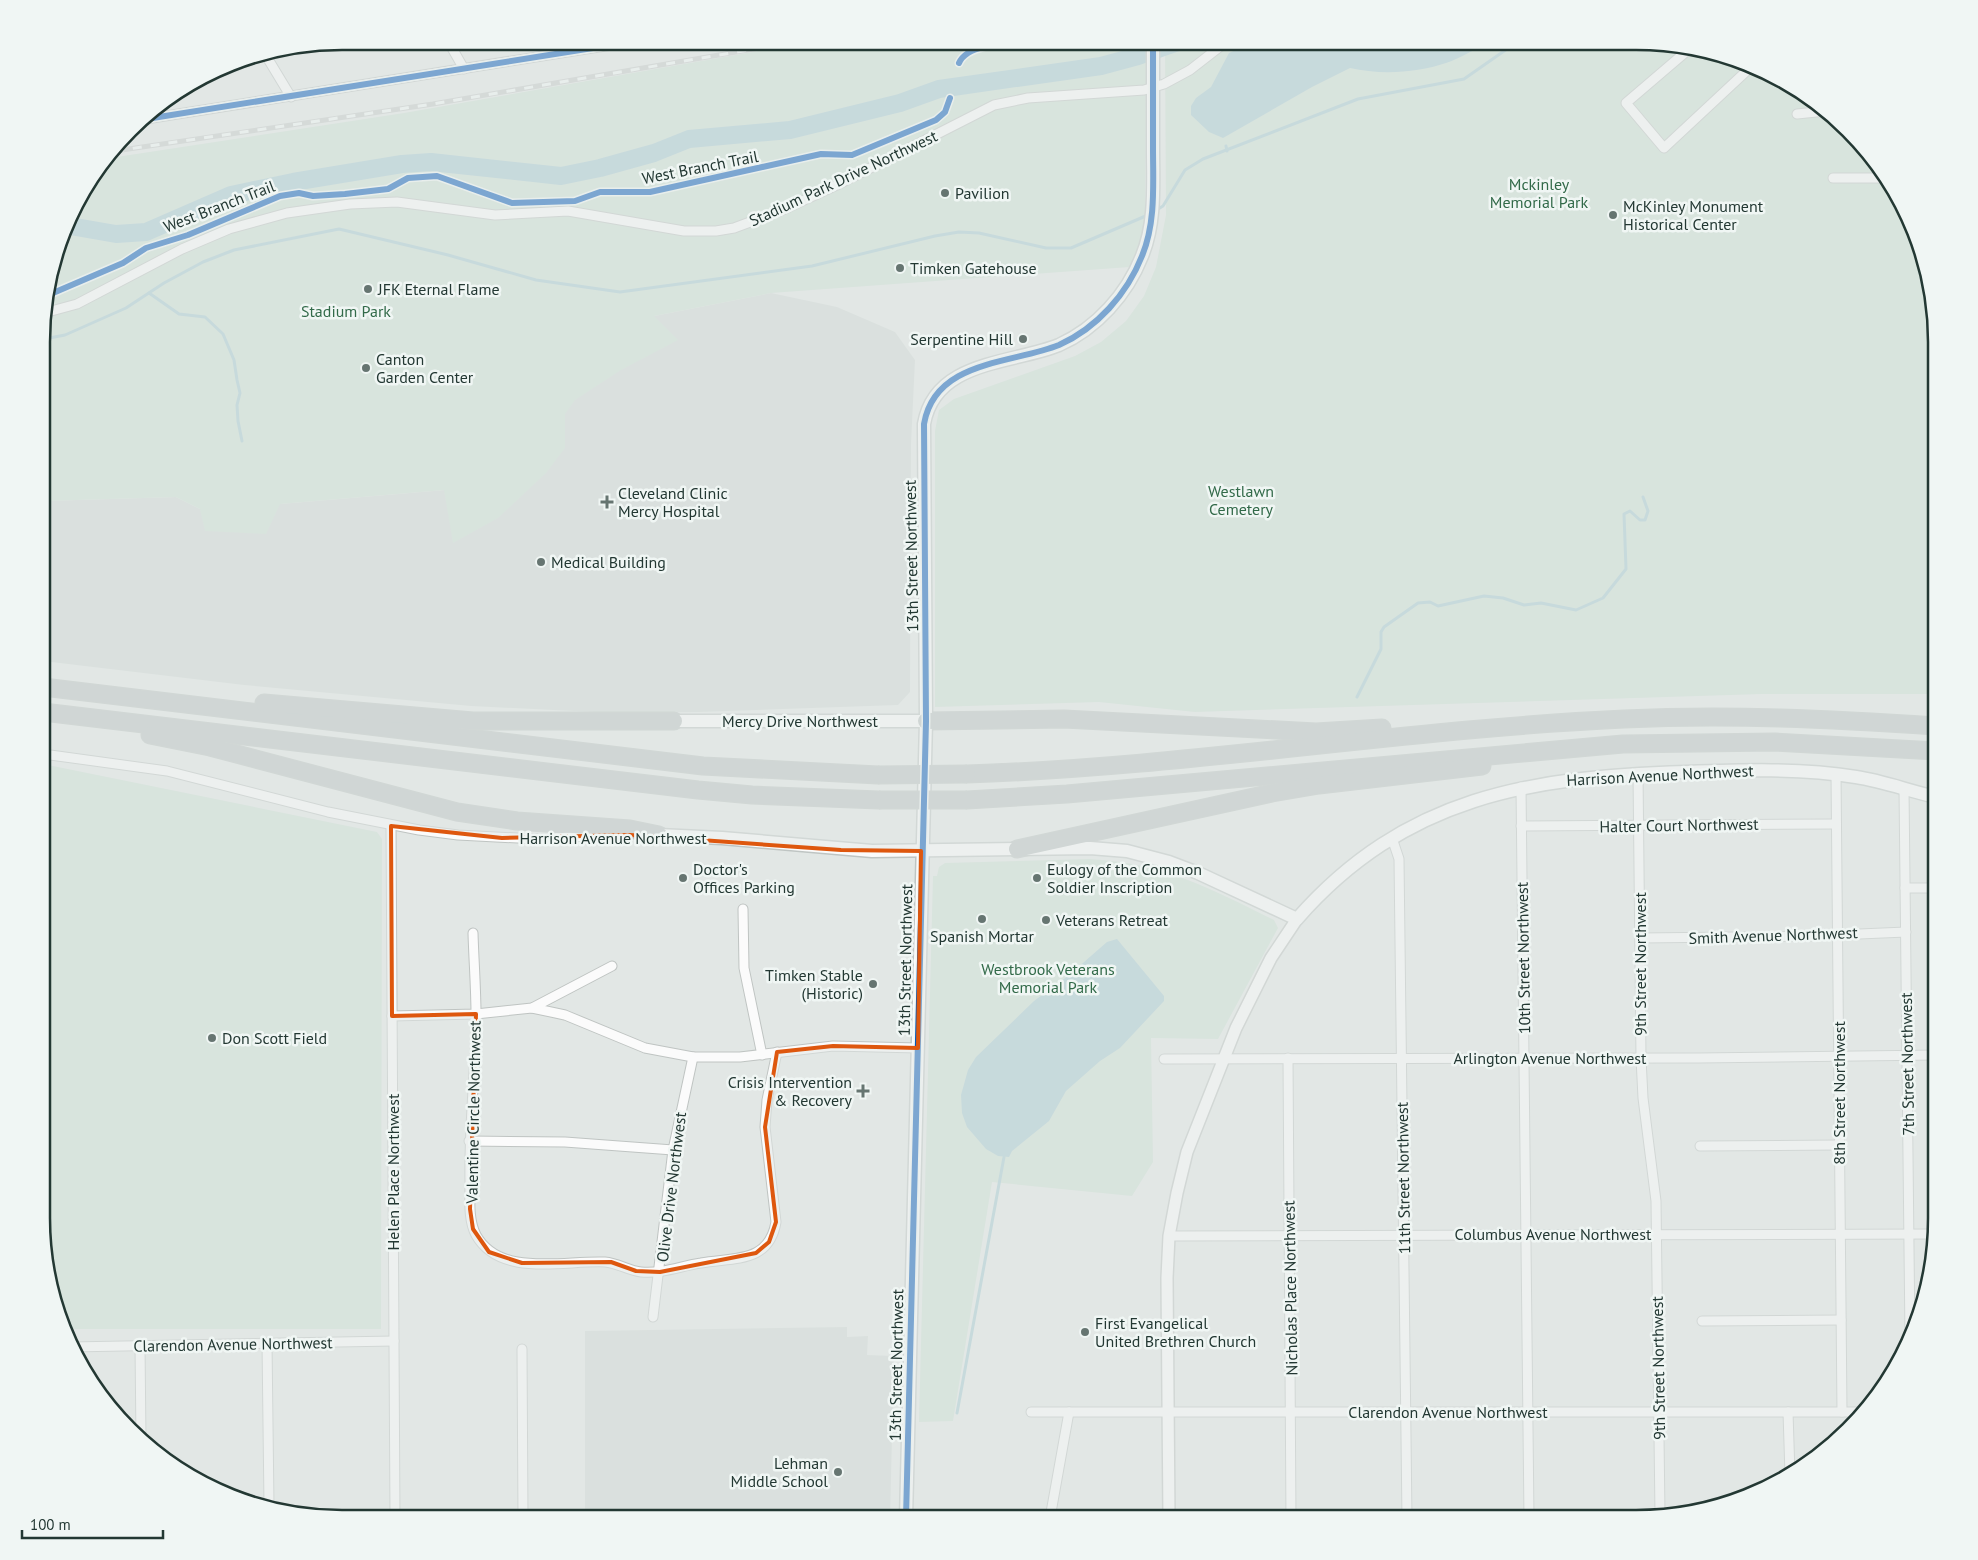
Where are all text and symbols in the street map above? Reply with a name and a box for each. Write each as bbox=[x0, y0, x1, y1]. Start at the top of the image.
street label: Stadium Park Drive Northwest bbox=[746, 125, 941, 230]
street label: West Branch Trail bbox=[640, 146, 760, 188]
park label: Mckinley Memorial Park bbox=[1490, 174, 1589, 212]
street label: West Branch Trail bbox=[160, 175, 278, 236]
place label: Pavilion bbox=[955, 183, 1010, 203]
marker: Pavilion bbox=[939, 187, 951, 199]
place label: McKinley Monument Historical Center bbox=[1623, 196, 1764, 234]
marker: McKinley Monument Historical Center bbox=[1607, 209, 1619, 221]
place label: Timken Gatehouse bbox=[910, 258, 1037, 278]
marker: Timken Gatehouse bbox=[894, 262, 906, 274]
place label: JFK Eternal Flame bbox=[377, 279, 500, 299]
marker: JFK Eternal Flame bbox=[362, 283, 374, 295]
park label: Stadium Park bbox=[301, 301, 391, 321]
place label: Serpentine Hill bbox=[910, 329, 1013, 349]
marker: Serpentine Hill bbox=[1017, 333, 1029, 345]
place label: Canton Garden Center bbox=[376, 349, 474, 387]
marker: Canton Garden Center bbox=[360, 362, 372, 374]
street label: 13th Street Northwest bbox=[900, 479, 922, 632]
park label: Westlawn Cemetery bbox=[1208, 481, 1274, 519]
place label: Cleveland Clinic Mercy Hospital bbox=[618, 483, 728, 521]
marker: Cleveland Clinic Mercy Hospital bbox=[600, 495, 614, 509]
place label: Medical Building bbox=[551, 552, 666, 572]
marker: Medical Building bbox=[535, 556, 547, 568]
street label: Mercy Drive Northwest bbox=[722, 711, 878, 731]
street label: Harrison Avenue Northwest bbox=[1566, 760, 1755, 790]
street label: Halter Court Northwest bbox=[1599, 814, 1759, 836]
street label: Harrison Avenue Northwest bbox=[519, 828, 707, 848]
place label: Doctor's Offices Parking bbox=[693, 859, 795, 897]
place label: Eulogy of the Common Soldier Inscription bbox=[1047, 859, 1202, 897]
marker: Doctor's Offices Parking bbox=[677, 872, 689, 884]
marker: Eulogy of the Common Soldier Inscription bbox=[1031, 872, 1043, 884]
street label: 10th Street Northwest bbox=[1512, 881, 1534, 1034]
street label: 13th Street Northwest bbox=[894, 883, 916, 1036]
street label: 9th Street Northwest bbox=[1630, 892, 1650, 1036]
place label: Veterans Retreat bbox=[1055, 910, 1169, 930]
marker: Spanish Mortar bbox=[976, 913, 988, 925]
marker: Veterans Retreat bbox=[1040, 914, 1052, 926]
street label: Smith Avenue Northwest bbox=[1688, 922, 1859, 948]
place label: Spanish Mortar bbox=[930, 926, 1034, 946]
park label: Westbrook Veterans Memorial Park bbox=[981, 959, 1115, 997]
place label: Timken Stable (Historic) bbox=[765, 965, 863, 1003]
marker: Timken Stable (Historic) bbox=[867, 978, 879, 990]
street label: 7th Street Northwest bbox=[1896, 992, 1918, 1136]
street label: Valentine Circle Northwest bbox=[461, 1020, 485, 1205]
street label: 8th Street Northwest bbox=[1829, 1021, 1849, 1165]
place label: Don Scott Field bbox=[222, 1028, 327, 1048]
marker: Don Scott Field bbox=[206, 1032, 218, 1044]
street label: Arlington Avenue Northwest bbox=[1454, 1048, 1647, 1068]
place label: Crisis Intervention & Recovery bbox=[728, 1072, 853, 1110]
marker: Crisis Intervention & Recovery bbox=[856, 1084, 870, 1098]
street label: Helen Place Northwest bbox=[383, 1093, 403, 1250]
street label: 11th Street Northwest bbox=[1392, 1101, 1414, 1254]
street label: Olive Drive Northwest bbox=[652, 1110, 690, 1263]
street label: Nicholas Place Northwest bbox=[1278, 1200, 1302, 1376]
street label: Columbus Avenue Northwest bbox=[1455, 1224, 1652, 1244]
street label: 13th Street Northwest bbox=[885, 1288, 907, 1441]
street label: 9th Street Northwest bbox=[1647, 1295, 1669, 1440]
place label: First Evangelical United Brethren Church bbox=[1095, 1313, 1256, 1351]
marker: First Evangelical United Brethren Church bbox=[1079, 1326, 1091, 1338]
street label: Clarendon Avenue Northwest bbox=[133, 1332, 333, 1356]
street label: Clarendon Avenue Northwest bbox=[1348, 1402, 1548, 1422]
place label: Lehman Middle School bbox=[730, 1453, 828, 1491]
marker: Lehman Middle School bbox=[832, 1466, 844, 1478]
scale bar bbox=[22, 1508, 164, 1540]
text: 100 m bbox=[30, 1515, 71, 1534]

